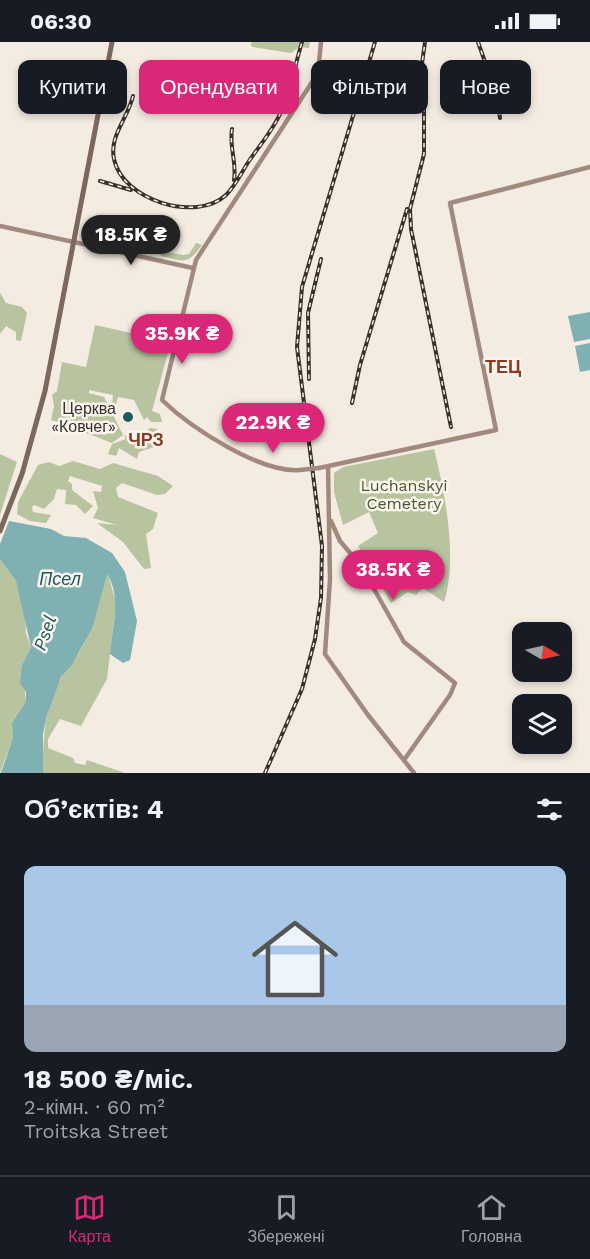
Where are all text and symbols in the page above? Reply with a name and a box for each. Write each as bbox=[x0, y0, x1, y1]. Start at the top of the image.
text: 06:30 bbox=[30, 9, 92, 34]
chip: Купити bbox=[18, 60, 127, 114]
chip: Орендувати bbox=[139, 60, 299, 114]
chip: Фільтри bbox=[311, 60, 428, 114]
chip: Нове bbox=[440, 60, 531, 114]
pin: 18.5K ₴ bbox=[76, 215, 186, 266]
text: 18.5K ₴ bbox=[95, 222, 167, 246]
pin: 35.9K ₴ bbox=[127, 314, 237, 365]
text: 35.9K ₴ bbox=[145, 321, 219, 345]
district label: ТЕЦ bbox=[485, 356, 522, 377]
place label: Церква «Ковчег» bbox=[51, 399, 116, 436]
pin: 22.9K ₴ bbox=[218, 403, 328, 454]
marker: Церква «Ковчег» bbox=[121, 410, 135, 424]
text: 22.9K ₴ bbox=[236, 410, 310, 434]
district label: ЧРЗ bbox=[128, 429, 164, 450]
park label: Luchanskyi Cemetery bbox=[360, 476, 448, 513]
pin: 38.5K ₴ bbox=[338, 550, 448, 601]
text: 38.5K ₴ bbox=[356, 557, 430, 581]
water label: Псел bbox=[39, 568, 81, 589]
water label: Psel bbox=[29, 613, 60, 653]
north arrow bbox=[512, 622, 572, 682]
map controls bbox=[512, 622, 572, 754]
button: layers bbox=[512, 694, 572, 754]
icon: filters bbox=[533, 793, 566, 826]
text: Об’єктів: 4 bbox=[24, 794, 164, 824]
icon: home bbox=[241, 905, 349, 1013]
text: 18 500 ₴/міс. bbox=[24, 1064, 193, 1094]
text: 2-кімн. · 60 m² bbox=[24, 1095, 165, 1119]
text: Troitska Street bbox=[24, 1119, 168, 1143]
tab: Карта bbox=[68, 1191, 111, 1246]
tab: Збережені bbox=[247, 1191, 325, 1246]
tab: Головна bbox=[461, 1191, 522, 1246]

